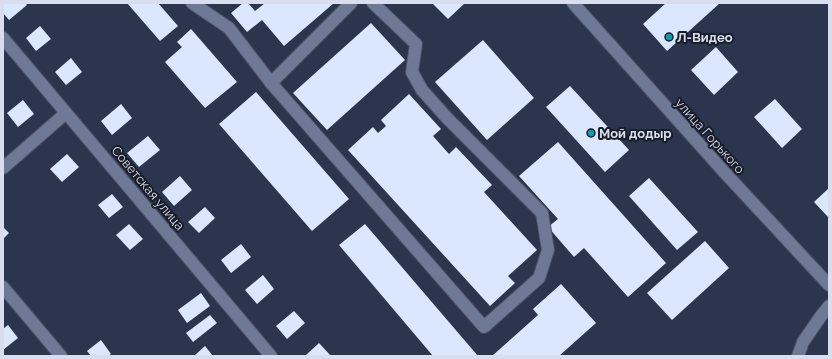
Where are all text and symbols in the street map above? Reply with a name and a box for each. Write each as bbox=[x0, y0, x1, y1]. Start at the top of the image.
place label: Л-Видео bbox=[677, 30, 733, 45]
marker: Л-Видео bbox=[664, 32, 674, 42]
street label: улица Горького bbox=[672, 95, 748, 177]
place label: Мой додыр bbox=[599, 126, 672, 141]
marker: Мой додыр bbox=[586, 128, 596, 138]
street label: Советская улица bbox=[109, 143, 187, 233]

